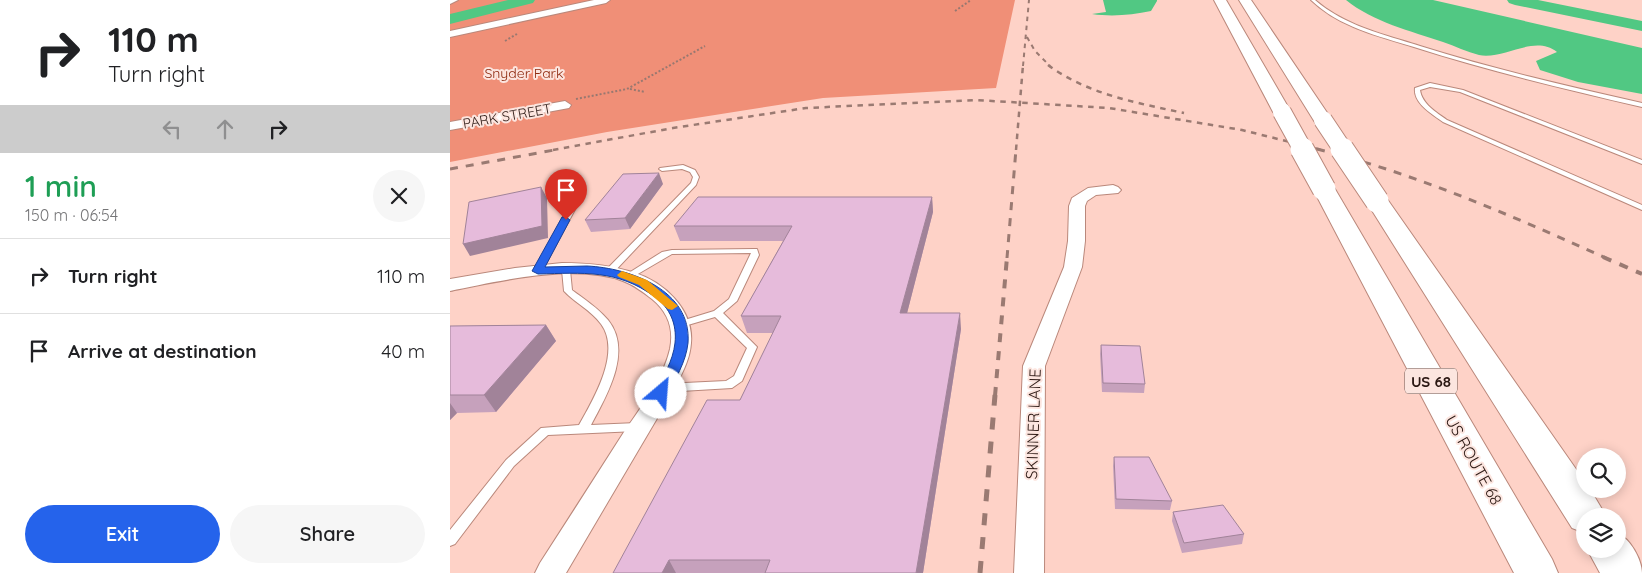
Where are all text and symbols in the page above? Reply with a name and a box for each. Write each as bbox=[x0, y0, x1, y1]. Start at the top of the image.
text: 110 m bbox=[108, 17, 199, 61]
icon: right bbox=[25, 20, 90, 85]
text: Turn right bbox=[108, 60, 205, 88]
park label: Snyder Park bbox=[484, 64, 564, 82]
street label: PARK STREET bbox=[461, 99, 553, 133]
icon: left bbox=[158, 115, 186, 143]
icon: ahead bbox=[211, 115, 239, 143]
icon: right bbox=[264, 115, 292, 143]
text: 1 min bbox=[25, 167, 97, 205]
pin bbox=[545, 169, 587, 220]
button: close bbox=[373, 170, 425, 222]
icon: arrive bbox=[552, 176, 580, 204]
text: 150 m · 06:54 bbox=[25, 205, 118, 225]
icon: right bbox=[25, 262, 53, 290]
text: Turn right bbox=[68, 264, 157, 288]
text: 110 m bbox=[377, 264, 425, 288]
icon: arrive bbox=[25, 337, 53, 365]
text: Arrive at destination bbox=[68, 339, 257, 363]
text: 40 m bbox=[381, 339, 425, 363]
position arrow bbox=[634, 366, 686, 418]
street label: SKINNER LANE bbox=[1021, 368, 1045, 480]
road number: US 68 bbox=[1405, 368, 1457, 394]
street label: US ROUTE 68 bbox=[1441, 412, 1507, 508]
map controls bbox=[1576, 448, 1626, 558]
button: search bbox=[1576, 448, 1626, 498]
button: Exit bbox=[25, 505, 220, 563]
button: Share bbox=[230, 505, 425, 563]
button: layers bbox=[1576, 508, 1626, 558]

